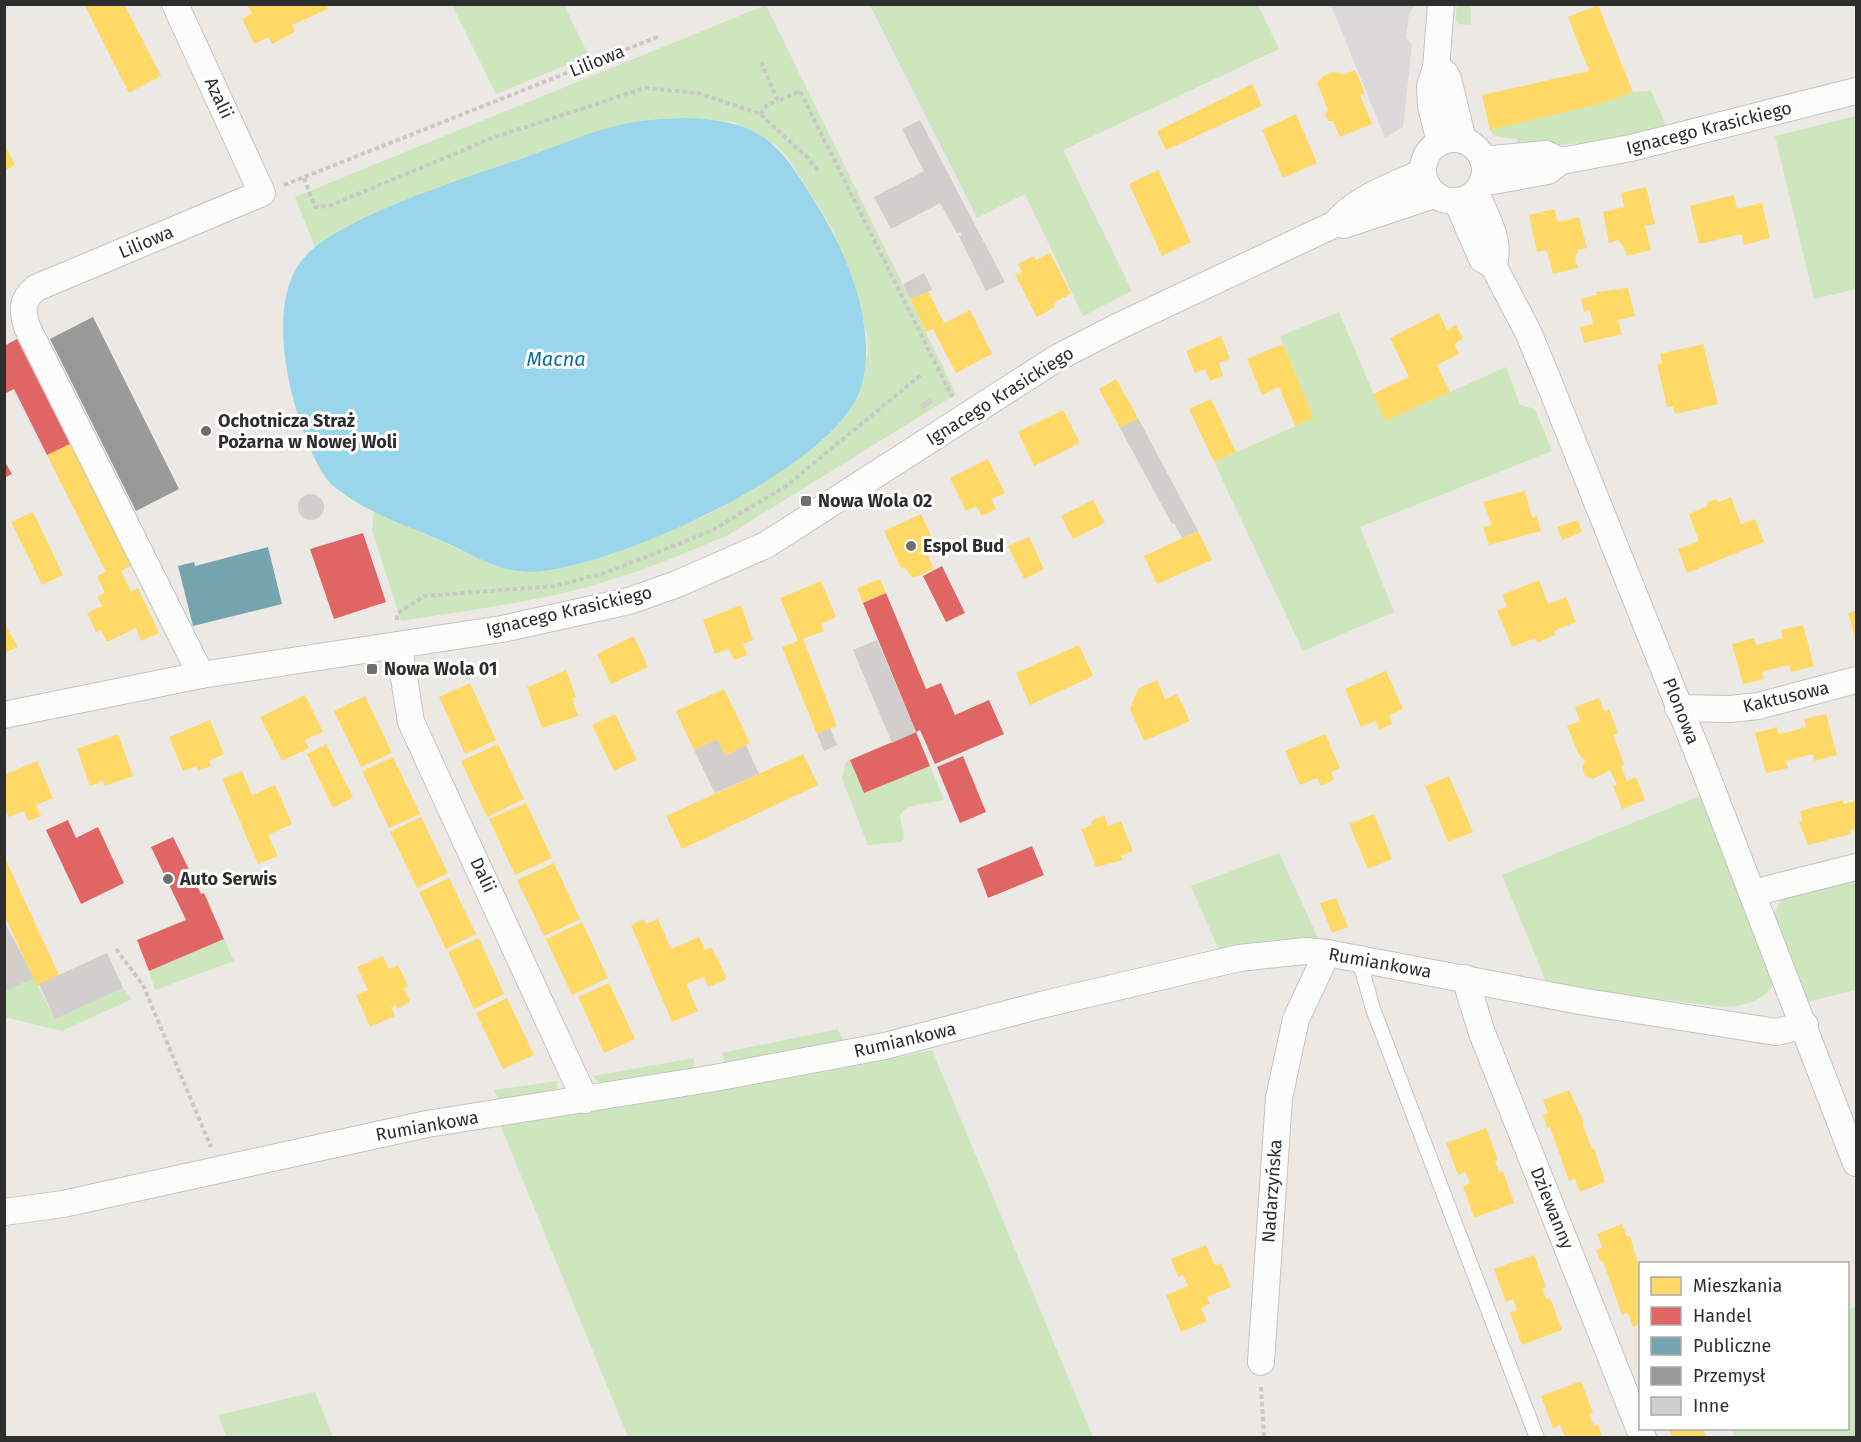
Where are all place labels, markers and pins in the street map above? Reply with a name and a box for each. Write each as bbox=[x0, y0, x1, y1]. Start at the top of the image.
place label: Ochotnicza Straż Pożarna w Nowej Woli bbox=[218, 410, 397, 453]
marker: Ochotnicza Straż Pożarna w Nowej Woli bbox=[199, 424, 213, 438]
place label: Nowa Wola 02 bbox=[818, 490, 932, 512]
marker: Nowa Wola 02 bbox=[799, 494, 813, 508]
place label: Espol Bud bbox=[923, 535, 1004, 557]
marker: Espol Bud bbox=[904, 539, 918, 553]
place label: Nowa Wola 01 bbox=[384, 658, 497, 680]
marker: Nowa Wola 01 bbox=[365, 662, 379, 676]
place label: Auto Serwis bbox=[179, 868, 277, 890]
marker: Auto Serwis bbox=[161, 872, 175, 886]

